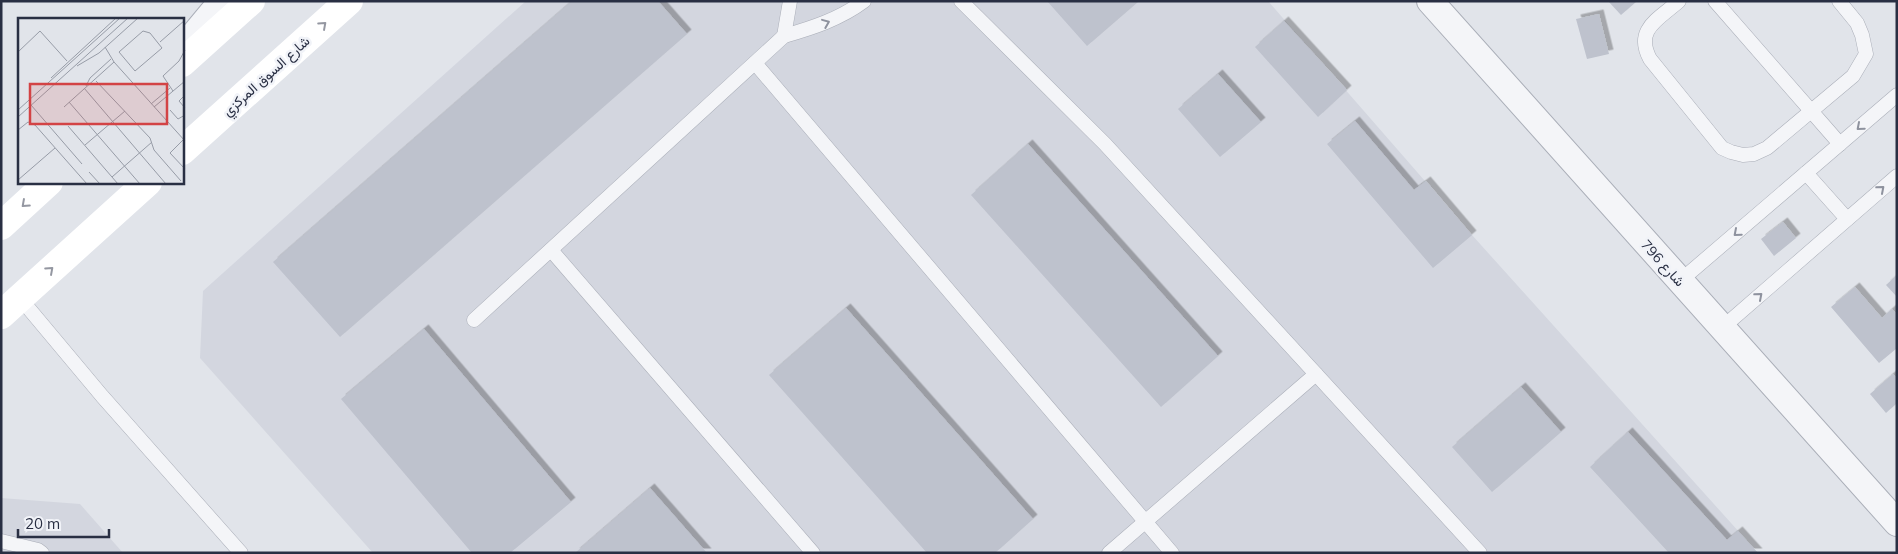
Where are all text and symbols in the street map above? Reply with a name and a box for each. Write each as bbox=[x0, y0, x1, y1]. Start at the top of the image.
inset map bbox=[18, 18, 184, 184]
one-way arrow bbox=[821, 18, 830, 29]
one-way arrow bbox=[317, 22, 326, 31]
street label: شارع السوق المركزي bbox=[219, 32, 315, 122]
one-way arrow bbox=[1856, 121, 1865, 130]
one-way arrow bbox=[1876, 186, 1885, 195]
one-way arrow bbox=[22, 198, 31, 207]
one-way arrow bbox=[1733, 227, 1742, 236]
street label: شارع 796 bbox=[1636, 236, 1689, 292]
one-way arrow bbox=[45, 267, 54, 276]
one-way arrow bbox=[1753, 293, 1762, 302]
scale bar bbox=[18, 506, 109, 538]
text: 20 m bbox=[25, 514, 60, 533]

